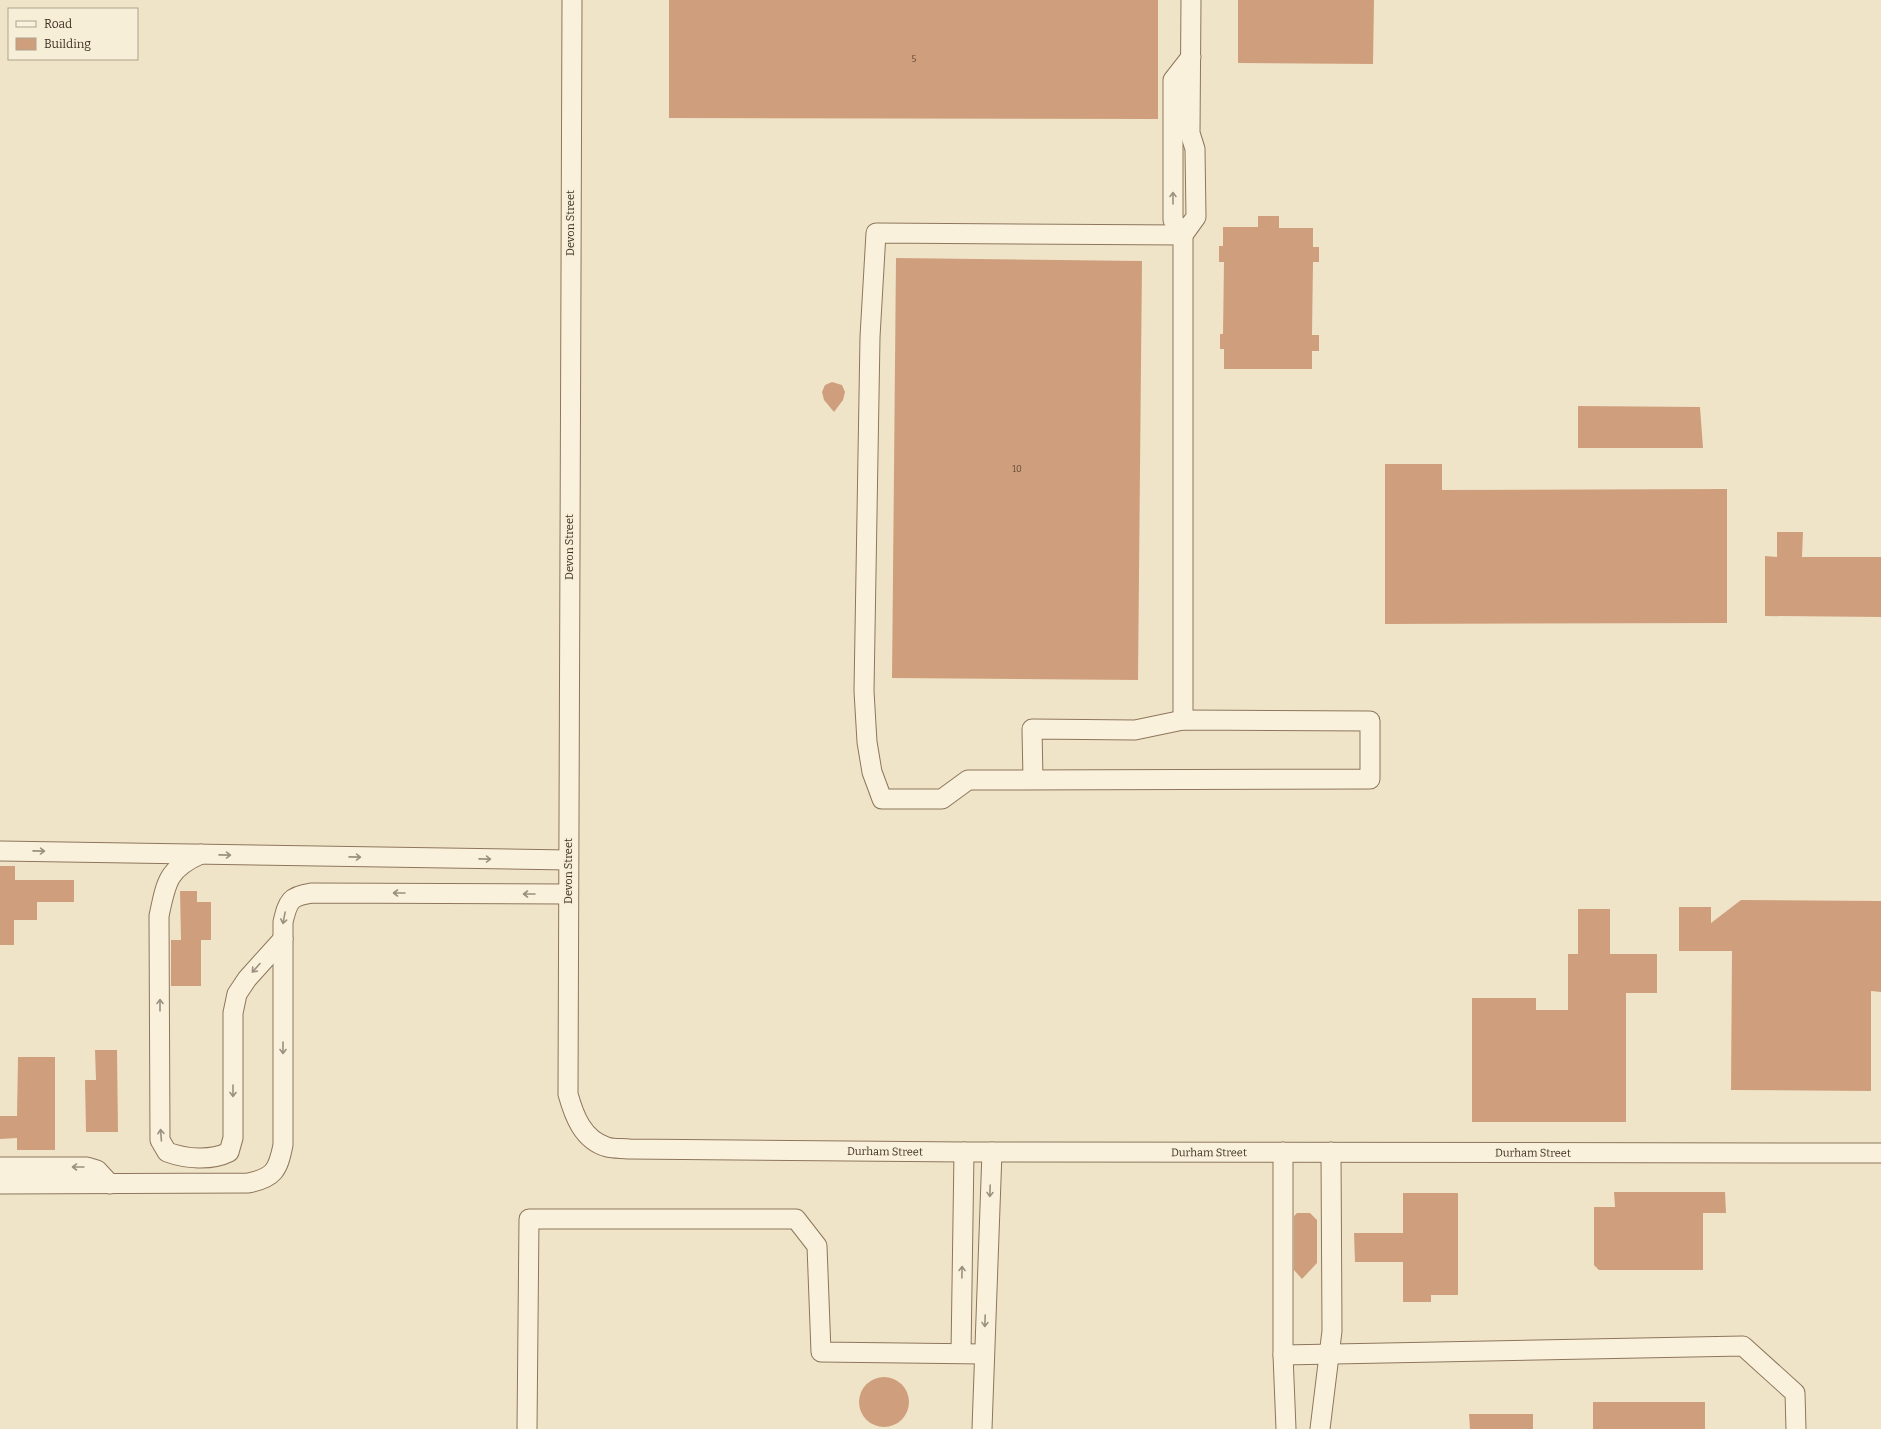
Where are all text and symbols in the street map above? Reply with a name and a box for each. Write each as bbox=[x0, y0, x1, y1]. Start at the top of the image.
legend bbox=[8, 8, 138, 60]
text: Road bbox=[44, 17, 72, 31]
text: Building bbox=[44, 37, 91, 51]
house number: 5 bbox=[912, 54, 917, 64]
street label: Devon Street bbox=[564, 190, 577, 256]
one-way arrow bbox=[1169, 192, 1177, 205]
house number: 10 bbox=[1012, 464, 1022, 474]
street label: Devon Street bbox=[563, 514, 576, 580]
street label: Devon Street bbox=[562, 838, 575, 904]
one-way arrow bbox=[32, 848, 45, 855]
one-way arrow bbox=[218, 851, 231, 858]
one-way arrow bbox=[348, 853, 361, 861]
one-way arrow bbox=[478, 855, 491, 863]
one-way arrow bbox=[393, 889, 406, 897]
one-way arrow bbox=[523, 890, 536, 898]
one-way arrow bbox=[280, 911, 288, 924]
one-way arrow bbox=[252, 963, 261, 973]
one-way arrow bbox=[156, 999, 164, 1012]
one-way arrow bbox=[279, 1041, 287, 1054]
one-way arrow bbox=[229, 1084, 237, 1097]
one-way arrow bbox=[157, 1129, 164, 1142]
street label: Durham Street bbox=[847, 1145, 923, 1159]
street label: Durham Street bbox=[1171, 1146, 1247, 1159]
street label: Durham Street bbox=[1495, 1147, 1571, 1160]
one-way arrow bbox=[72, 1163, 85, 1171]
one-way arrow bbox=[986, 1184, 994, 1197]
one-way arrow bbox=[959, 1266, 966, 1279]
one-way arrow bbox=[981, 1314, 989, 1327]

